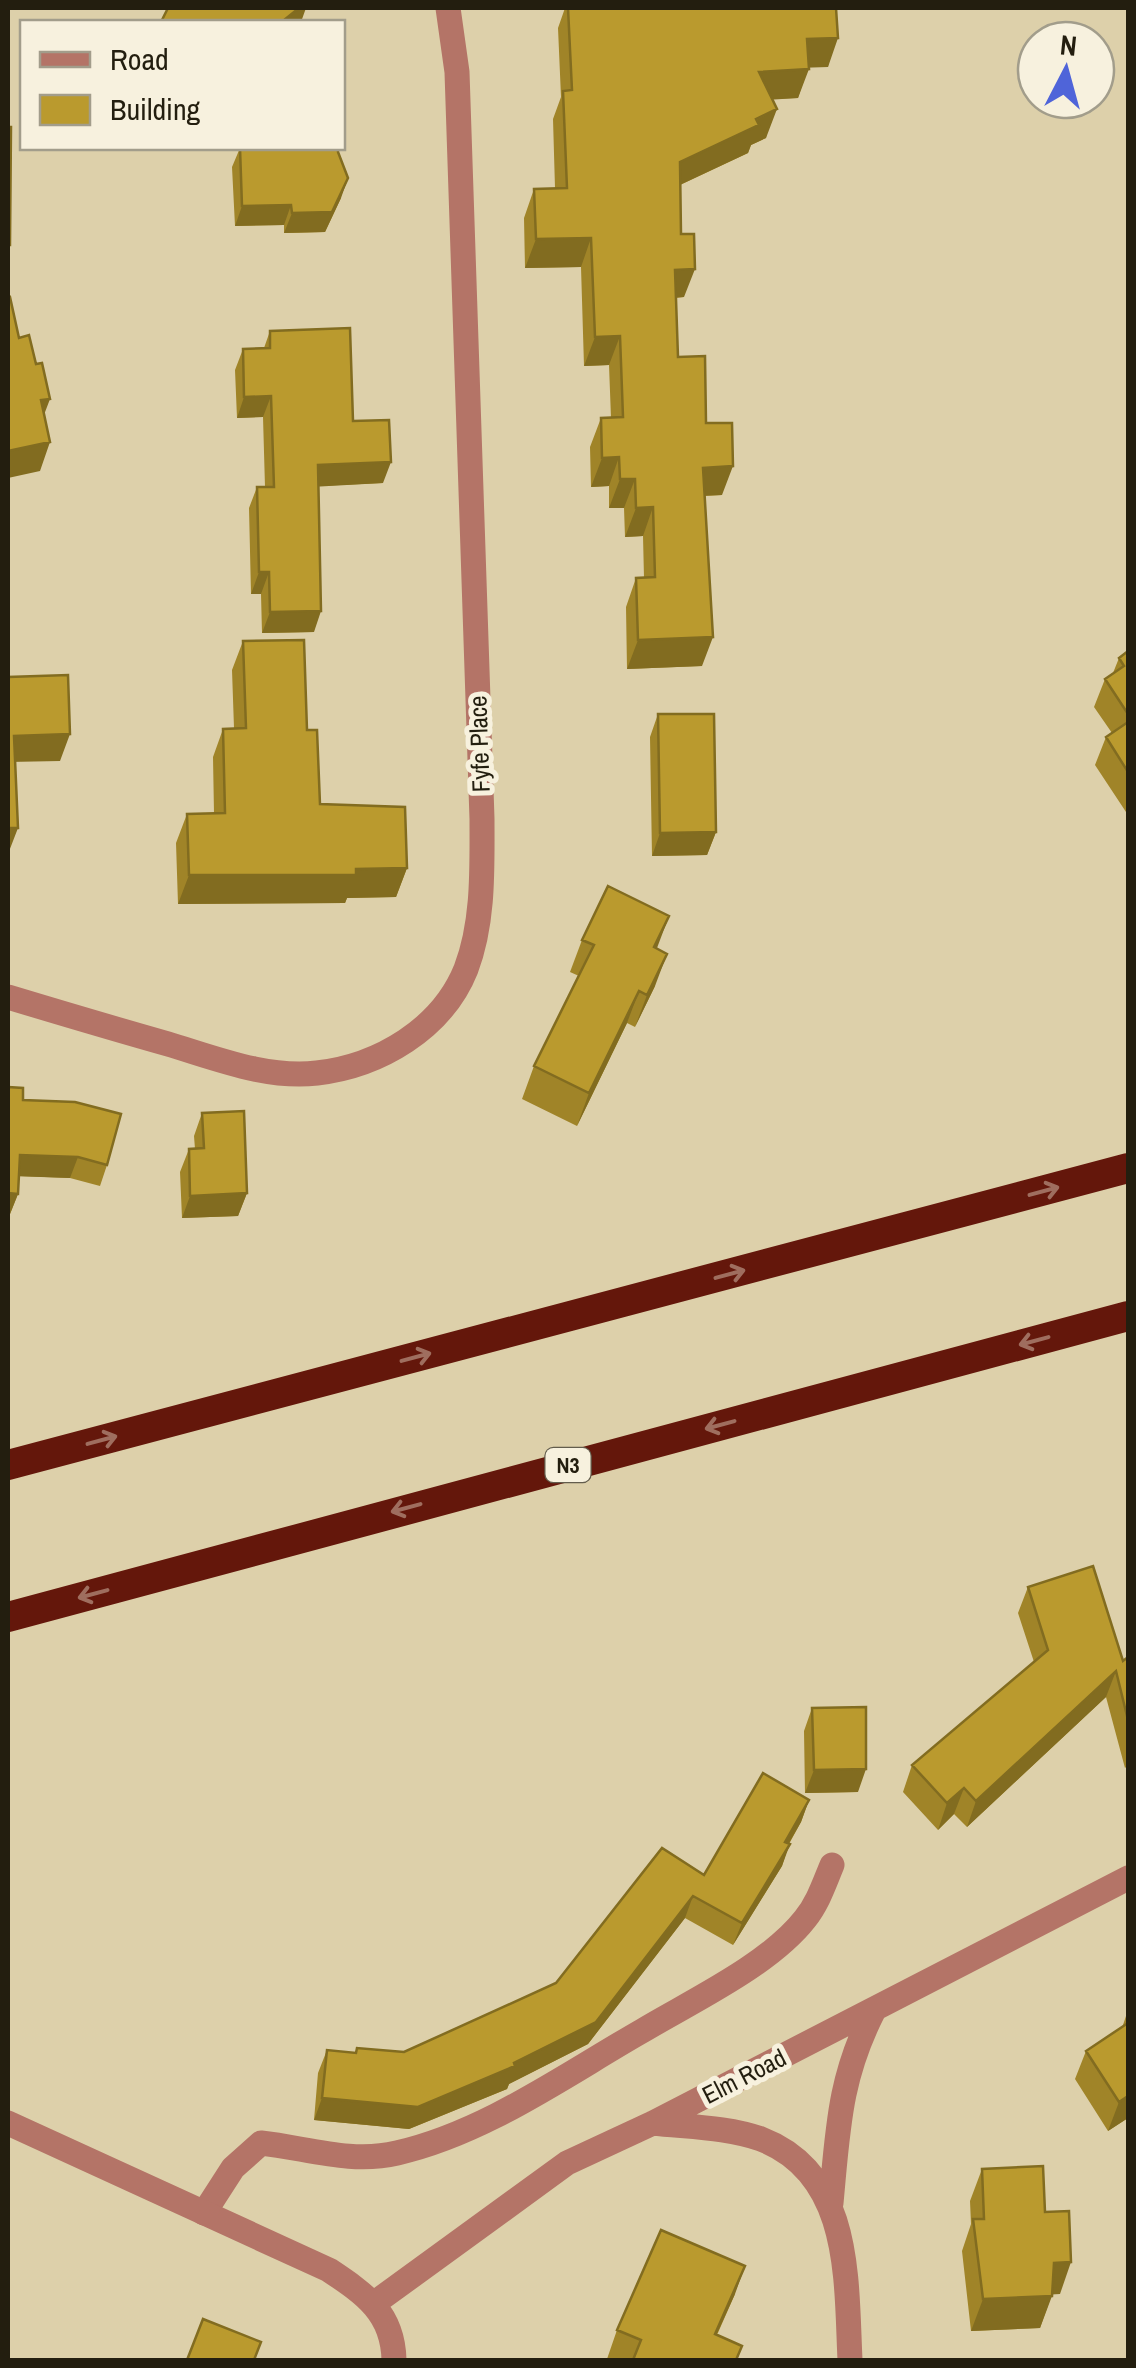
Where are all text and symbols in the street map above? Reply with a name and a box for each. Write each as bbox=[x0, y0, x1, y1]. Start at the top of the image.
legend bbox=[20, 20, 345, 150]
north arrow bbox=[1016, 20, 1116, 120]
text: N bbox=[1058, 25, 1079, 65]
text: Road bbox=[110, 39, 169, 79]
text: Building bbox=[110, 89, 201, 129]
street label: Fyfe Place bbox=[460, 695, 498, 793]
one-way arrow bbox=[1028, 1180, 1060, 1199]
one-way arrow bbox=[714, 1263, 745, 1282]
one-way arrow bbox=[1019, 1333, 1050, 1352]
one-way arrow bbox=[400, 1346, 431, 1365]
one-way arrow bbox=[705, 1416, 736, 1435]
one-way arrow bbox=[86, 1429, 117, 1448]
road number: N3 bbox=[546, 1448, 590, 1482]
one-way arrow bbox=[391, 1500, 422, 1519]
one-way arrow bbox=[77, 1585, 109, 1604]
street label: Elm Road bbox=[696, 2040, 792, 2112]

